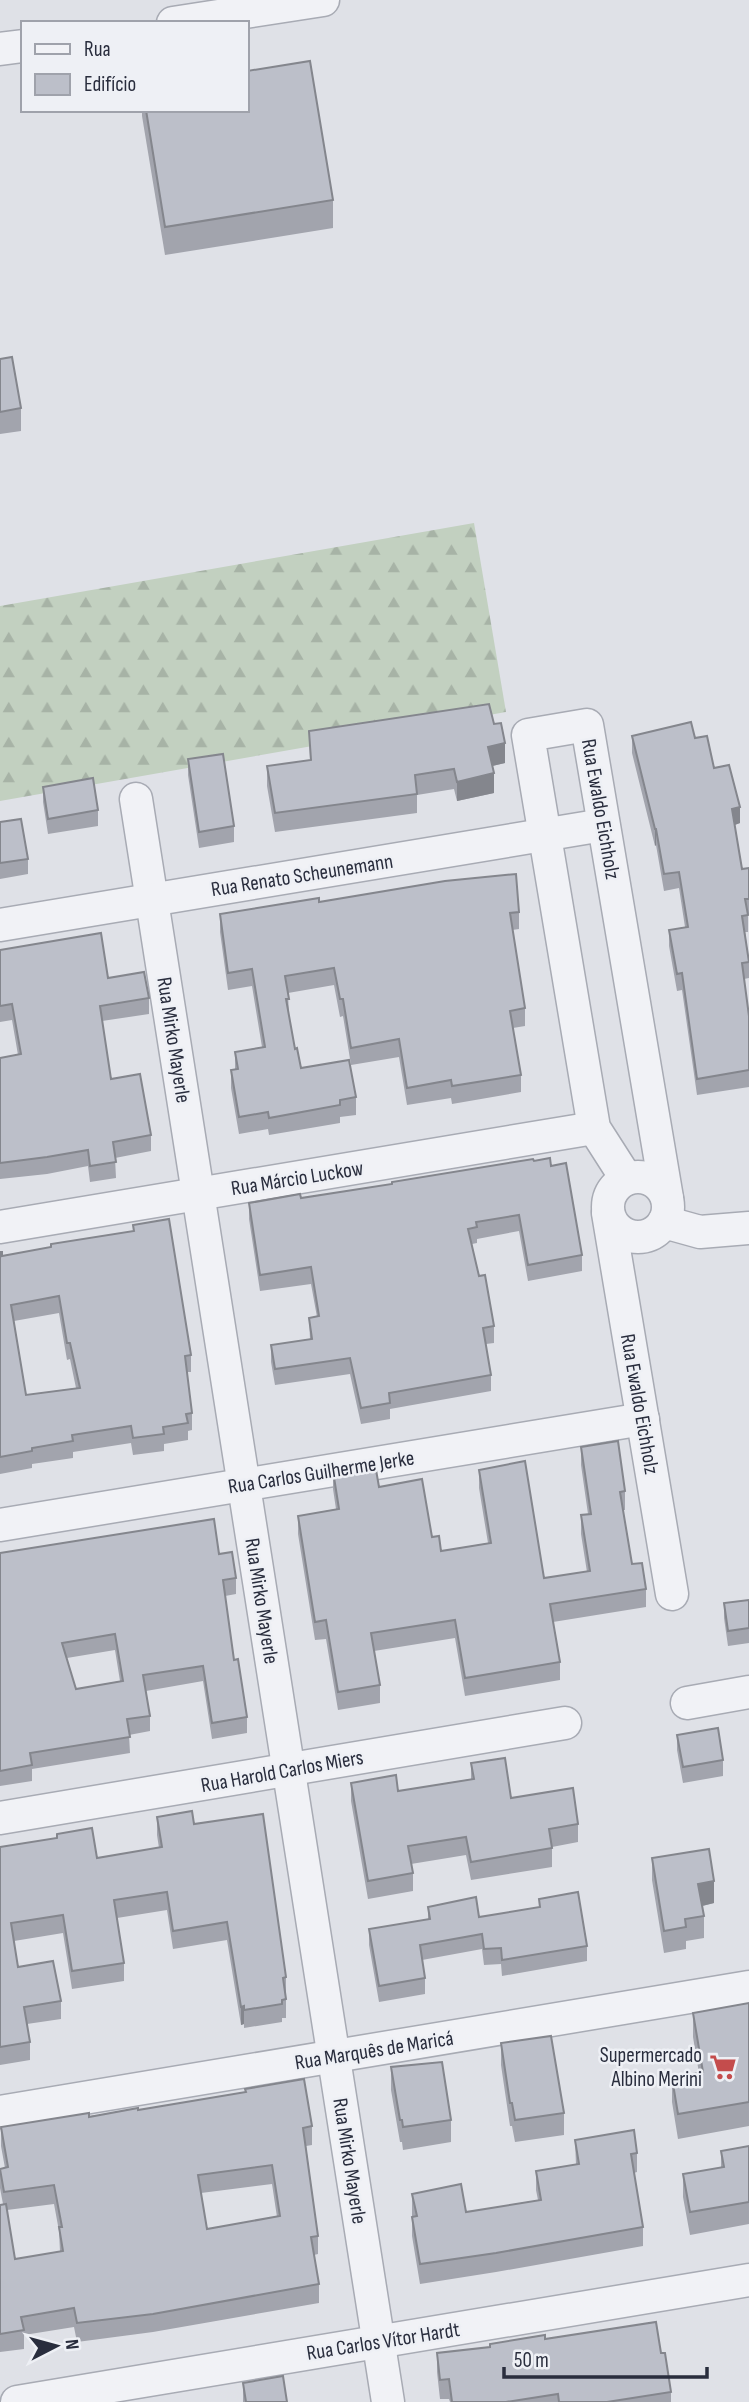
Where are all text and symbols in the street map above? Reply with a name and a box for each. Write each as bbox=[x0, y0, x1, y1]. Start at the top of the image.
legend bbox=[21, 21, 248, 112]
text: Rua bbox=[84, 37, 111, 62]
text: Edifício bbox=[84, 72, 136, 97]
street label: Rua Ewaldo Eichholz bbox=[576, 737, 625, 882]
street label: Rua Renato Scheunemann bbox=[209, 849, 395, 902]
street label: Rua Mirko Mayerle bbox=[151, 975, 196, 1105]
street label: Rua Márcio Luckow bbox=[229, 1156, 365, 1201]
street label: Rua Ewaldo Eichholz bbox=[615, 1332, 664, 1477]
street label: Rua Carlos Guilherme Jerke bbox=[226, 1445, 416, 1500]
street label: Rua Mirko Mayerle bbox=[239, 1536, 284, 1666]
street label: Rua Harold Carlos Miers bbox=[199, 1745, 365, 1798]
street label: Rua Marquês de Maricá bbox=[293, 2026, 455, 2075]
place label: Supermercado Albino Merini bbox=[600, 2043, 702, 2092]
supermarket icon: Supermercado Albino Merini bbox=[708, 2052, 738, 2082]
street label: Rua Mirko Mayerle bbox=[327, 2096, 372, 2226]
north arrow bbox=[21, 2311, 91, 2381]
street label: Rua Carlos Vítor Hardt bbox=[305, 2317, 461, 2366]
scale bar bbox=[504, 2336, 707, 2380]
text: N bbox=[59, 2338, 83, 2351]
text: 50 m bbox=[514, 2348, 549, 2373]

